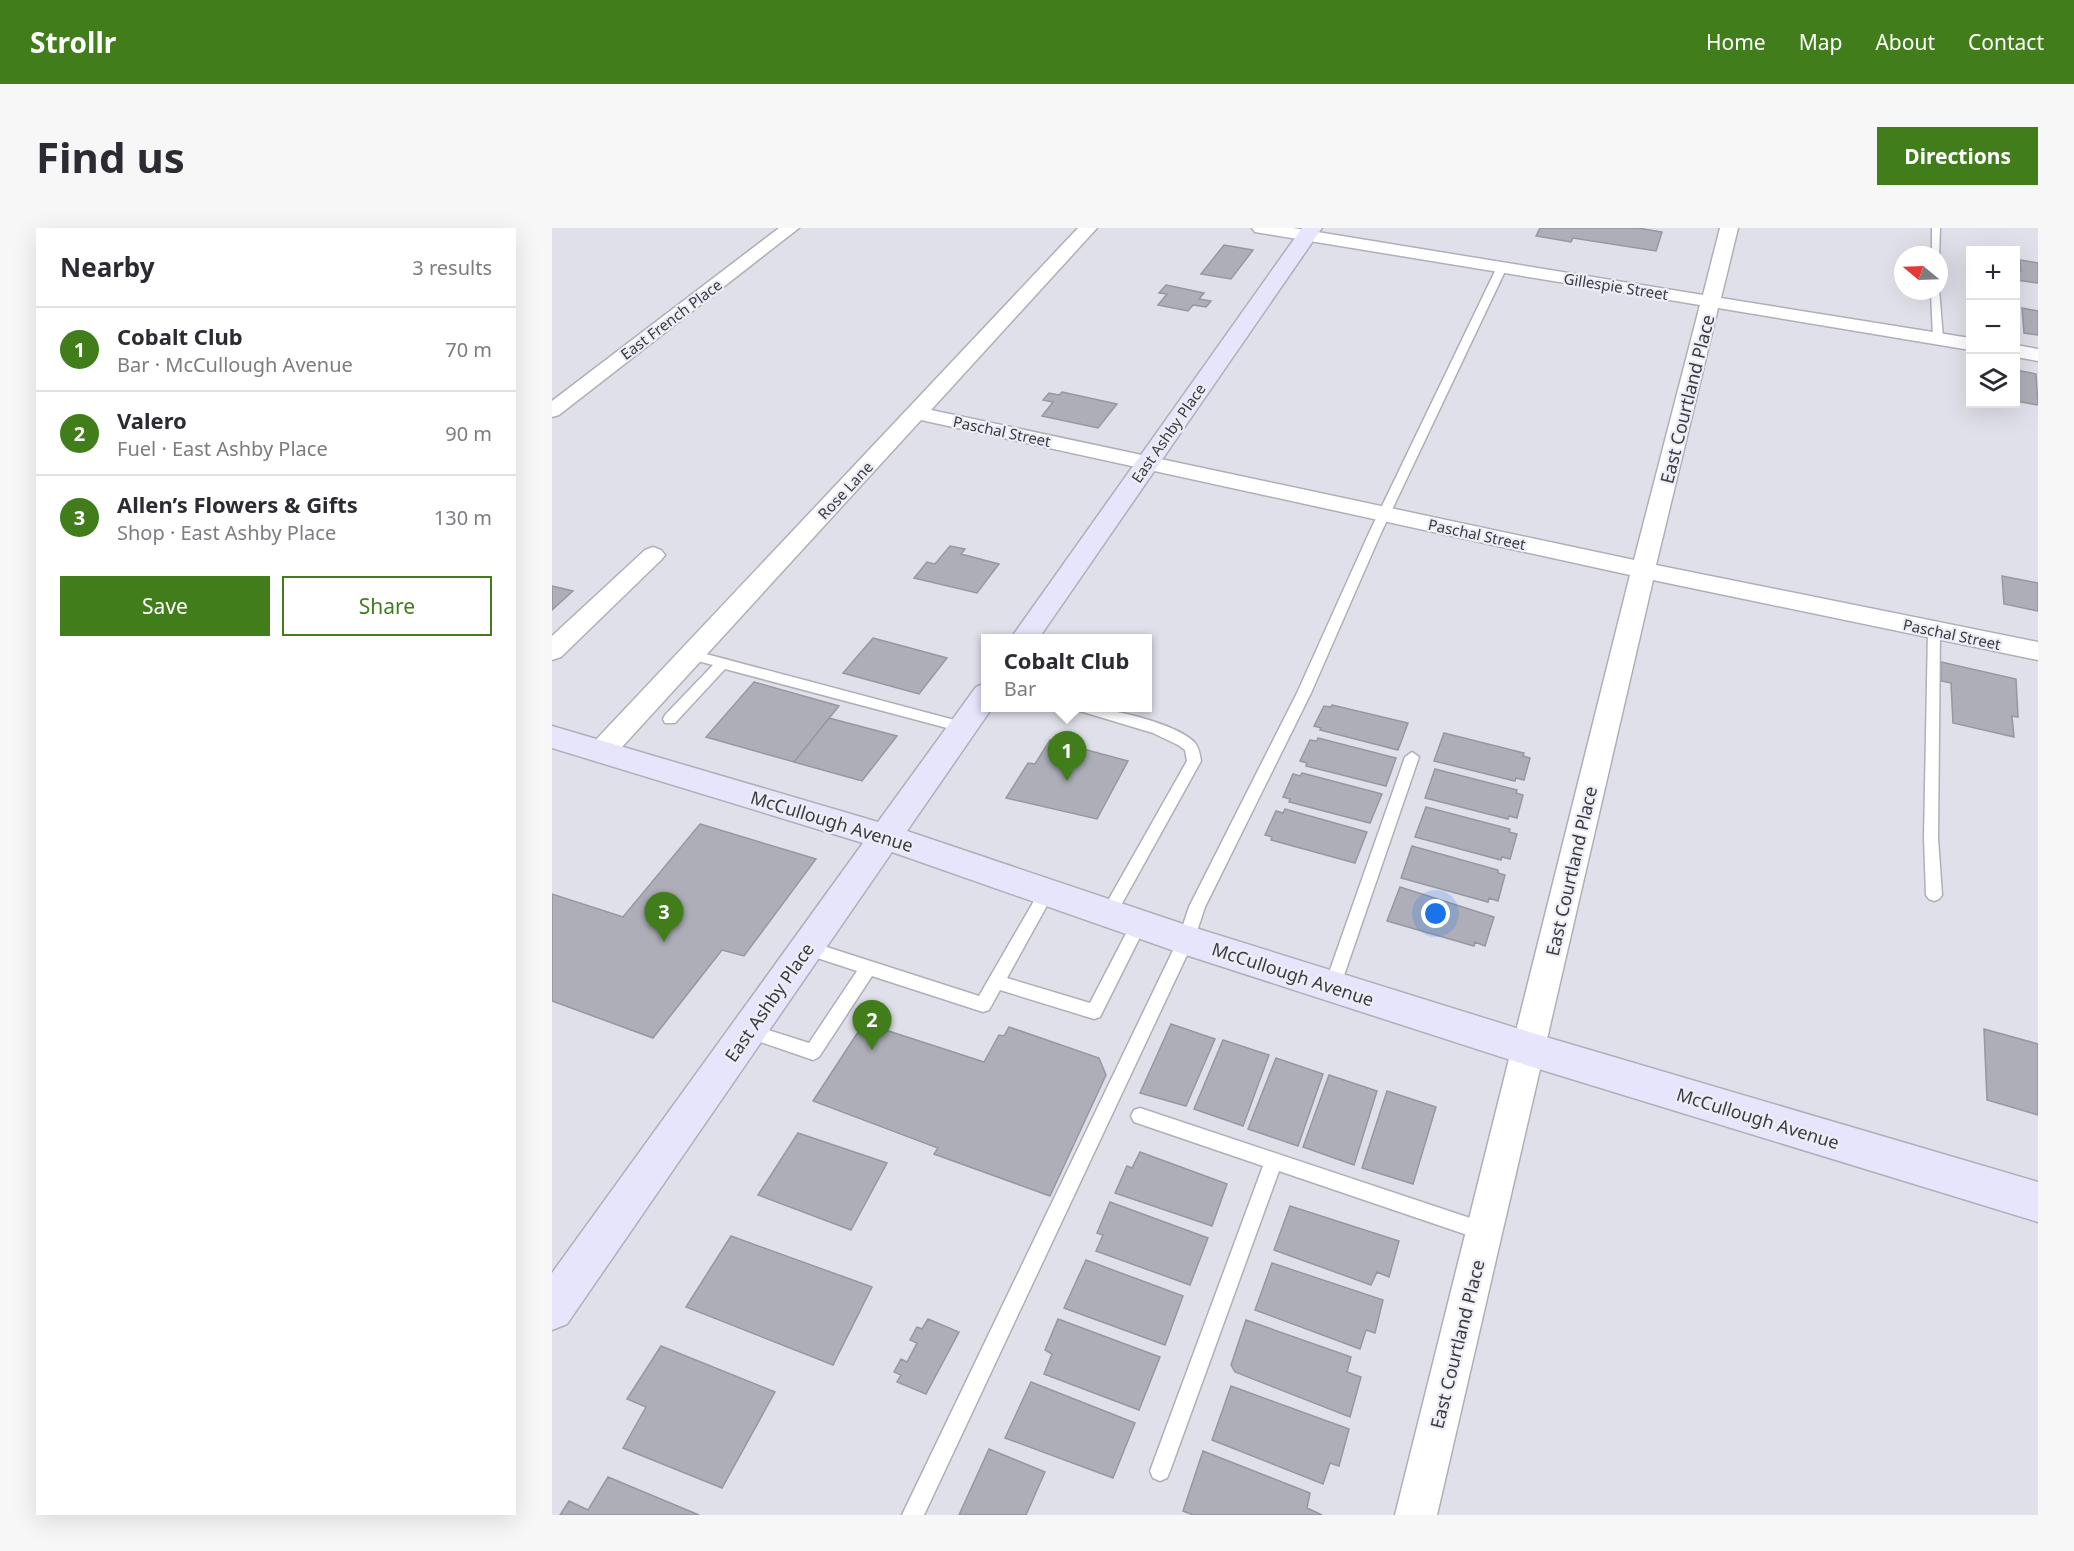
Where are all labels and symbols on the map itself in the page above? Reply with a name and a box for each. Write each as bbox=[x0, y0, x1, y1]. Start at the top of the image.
north arrow bbox=[1894, 246, 1948, 300]
street label: Gillespie Street bbox=[1562, 268, 1670, 304]
street label: East French Place bbox=[616, 274, 726, 364]
street label: East Courtland Place bbox=[1654, 312, 1720, 486]
street label: East Ashby Place bbox=[1126, 379, 1210, 487]
street label: Paschal Street bbox=[951, 411, 1053, 451]
street label: Rose Lane bbox=[813, 457, 877, 523]
street label: Paschal Street bbox=[1426, 514, 1528, 554]
street label: Paschal Street bbox=[1901, 614, 2003, 654]
pin: 1 bbox=[1048, 732, 1086, 781]
street label: East Courtland Place bbox=[1540, 784, 1602, 958]
street label: McCullough Avenue bbox=[748, 785, 916, 857]
pin: 3 bbox=[644, 892, 684, 942]
your location bbox=[1421, 899, 1450, 928]
street label: McCullough Avenue bbox=[1209, 936, 1377, 1012]
street label: East Ashby Place bbox=[719, 938, 819, 1066]
pin: 2 bbox=[852, 1000, 892, 1050]
street label: McCullough Avenue bbox=[1674, 1082, 1842, 1154]
street label: East Courtland Place bbox=[1424, 1257, 1490, 1431]

